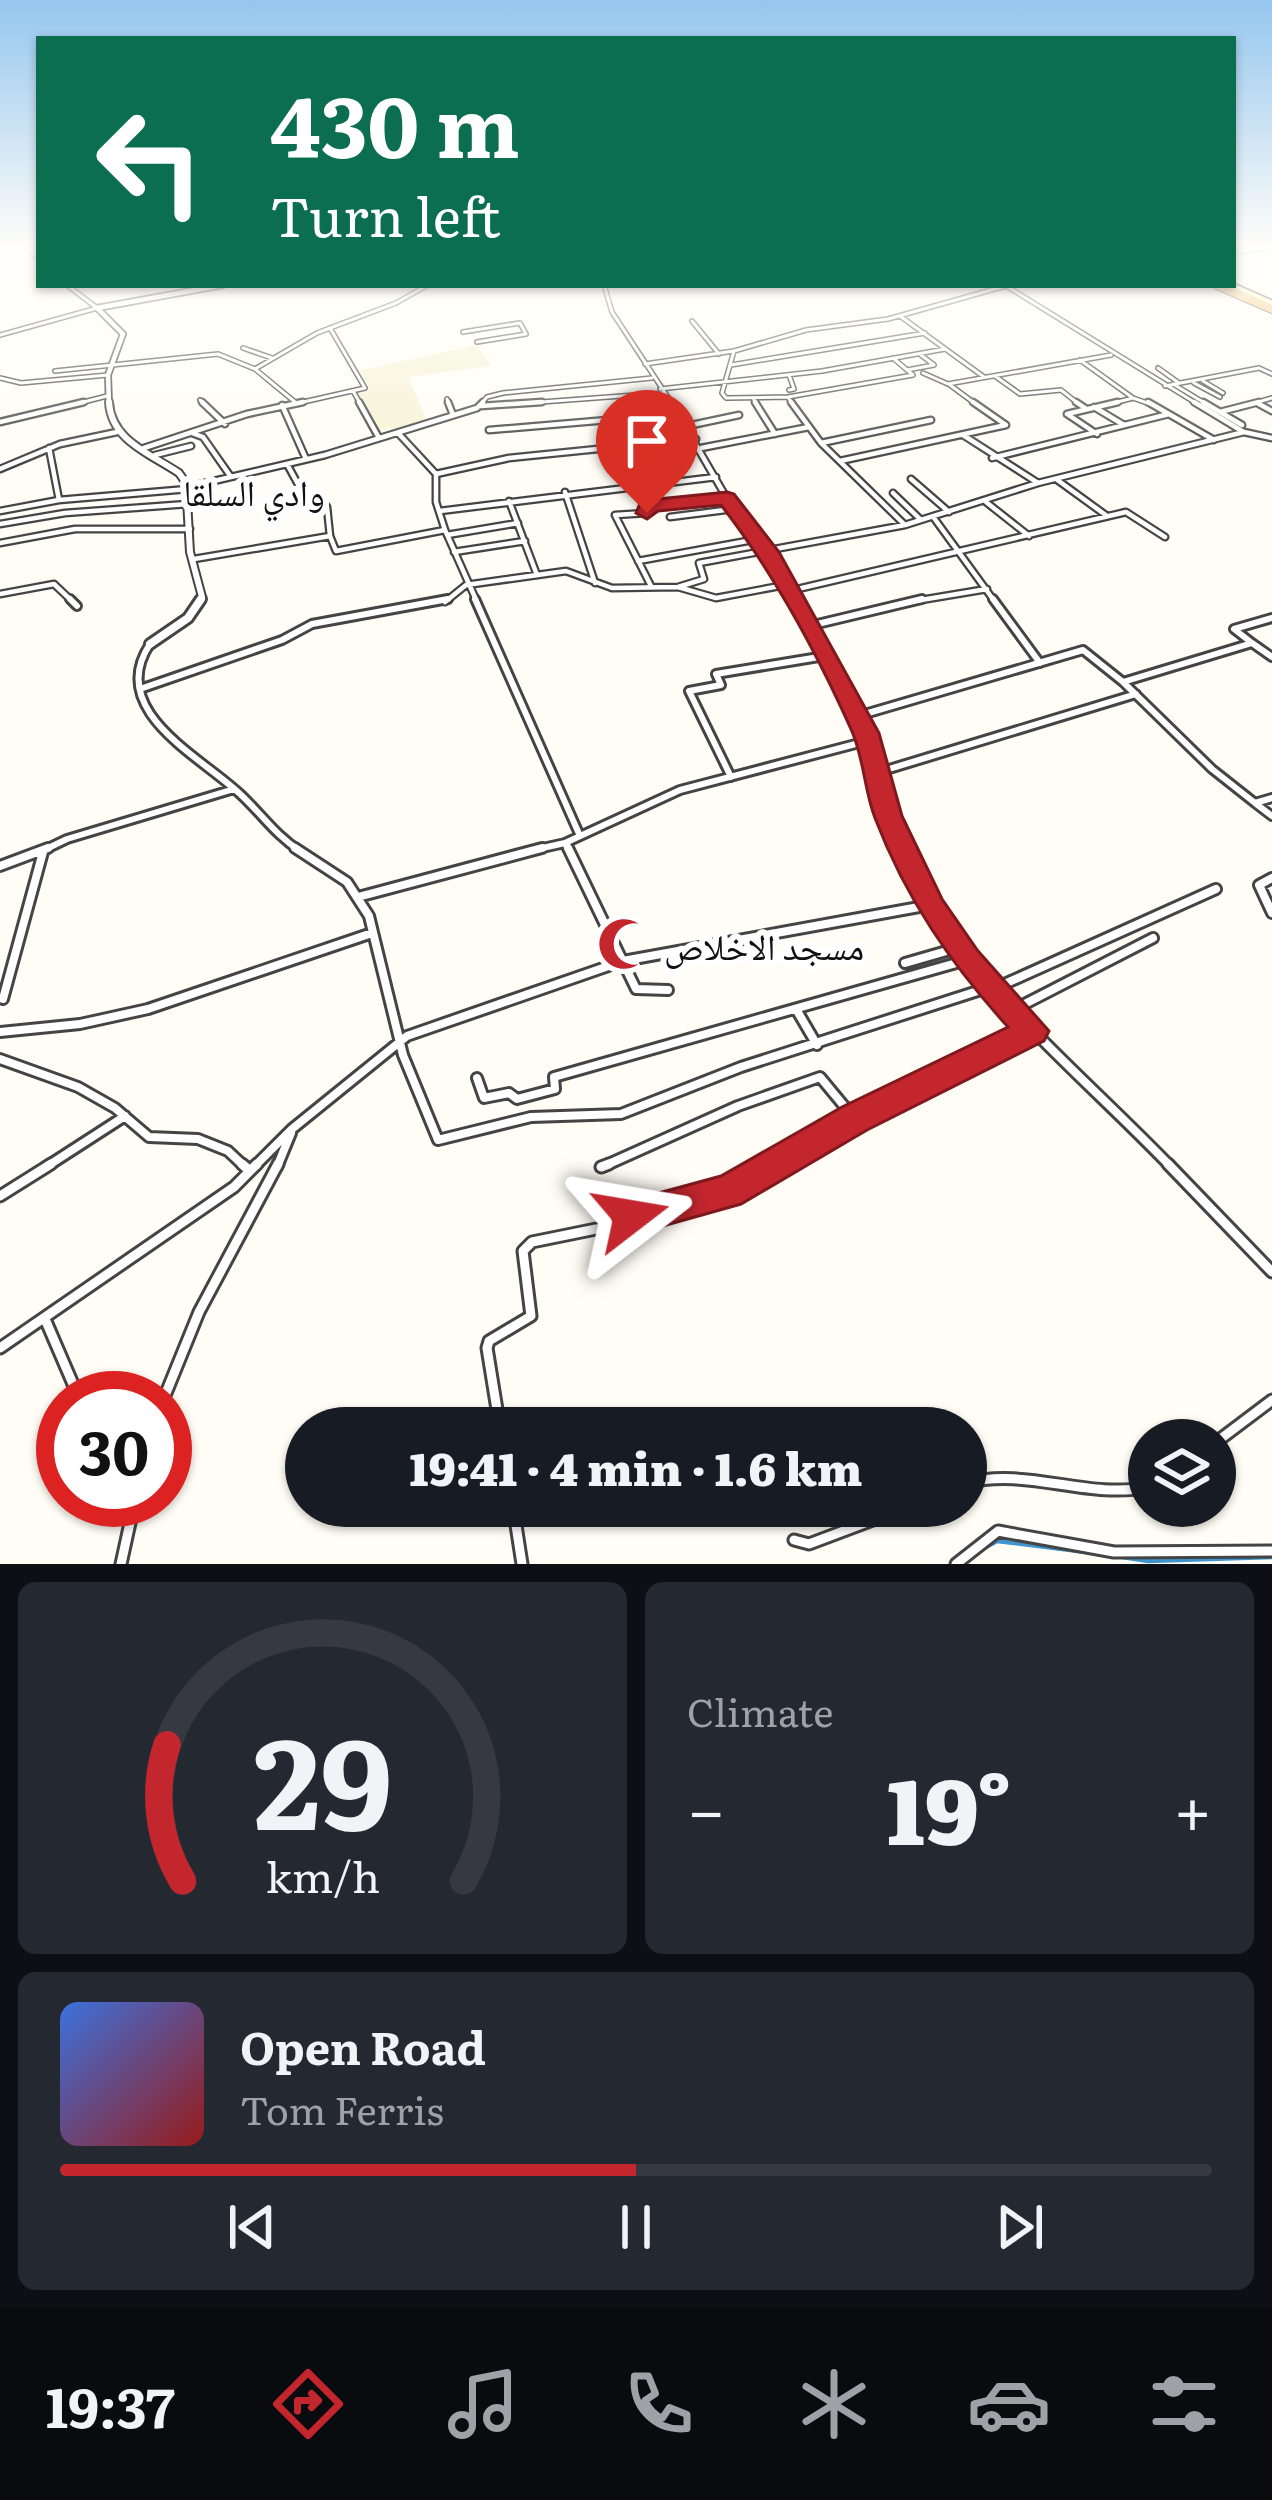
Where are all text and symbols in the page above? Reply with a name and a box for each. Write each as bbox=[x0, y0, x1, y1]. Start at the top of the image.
text: 430 m bbox=[270, 59, 520, 184]
icon: left bbox=[72, 84, 228, 240]
text: Turn left bbox=[270, 173, 501, 254]
pin bbox=[596, 390, 698, 513]
icon: arrive bbox=[614, 408, 680, 474]
district label: وادي السلقا bbox=[183, 464, 325, 522]
mosque icon: مسجد الاخلاص bbox=[595, 915, 653, 973]
place label: مسجد الاخلاص bbox=[664, 918, 864, 971]
position arrow bbox=[568, 1153, 694, 1279]
speed limit sign: 30 bbox=[36, 1371, 192, 1527]
map controls bbox=[1128, 1419, 1236, 1527]
button: layers bbox=[1128, 1419, 1236, 1527]
text: 19:41 · 4 min · 1.6 km bbox=[410, 1433, 862, 1500]
text: Climate bbox=[687, 1681, 833, 1739]
text: 29 bbox=[253, 1683, 392, 1868]
text: 19° bbox=[887, 1739, 1012, 1873]
text: − bbox=[687, 1757, 725, 1855]
text: + bbox=[1174, 1757, 1212, 1855]
text: km/h bbox=[265, 1843, 380, 1906]
text: Open Road bbox=[240, 2012, 486, 2079]
text: Tom Ferris bbox=[240, 2079, 444, 2137]
icon: previous bbox=[219, 2194, 285, 2260]
icon: pause bbox=[603, 2194, 669, 2260]
icon: next bbox=[987, 2194, 1053, 2260]
icon: directions bbox=[266, 2362, 350, 2446]
icon: music bbox=[441, 2362, 525, 2446]
icon: phone bbox=[617, 2362, 701, 2446]
icon: climate bbox=[792, 2362, 876, 2446]
icon: car bbox=[967, 2362, 1051, 2446]
icon: filters bbox=[1142, 2362, 1226, 2446]
text: 19:37 bbox=[46, 2364, 175, 2445]

